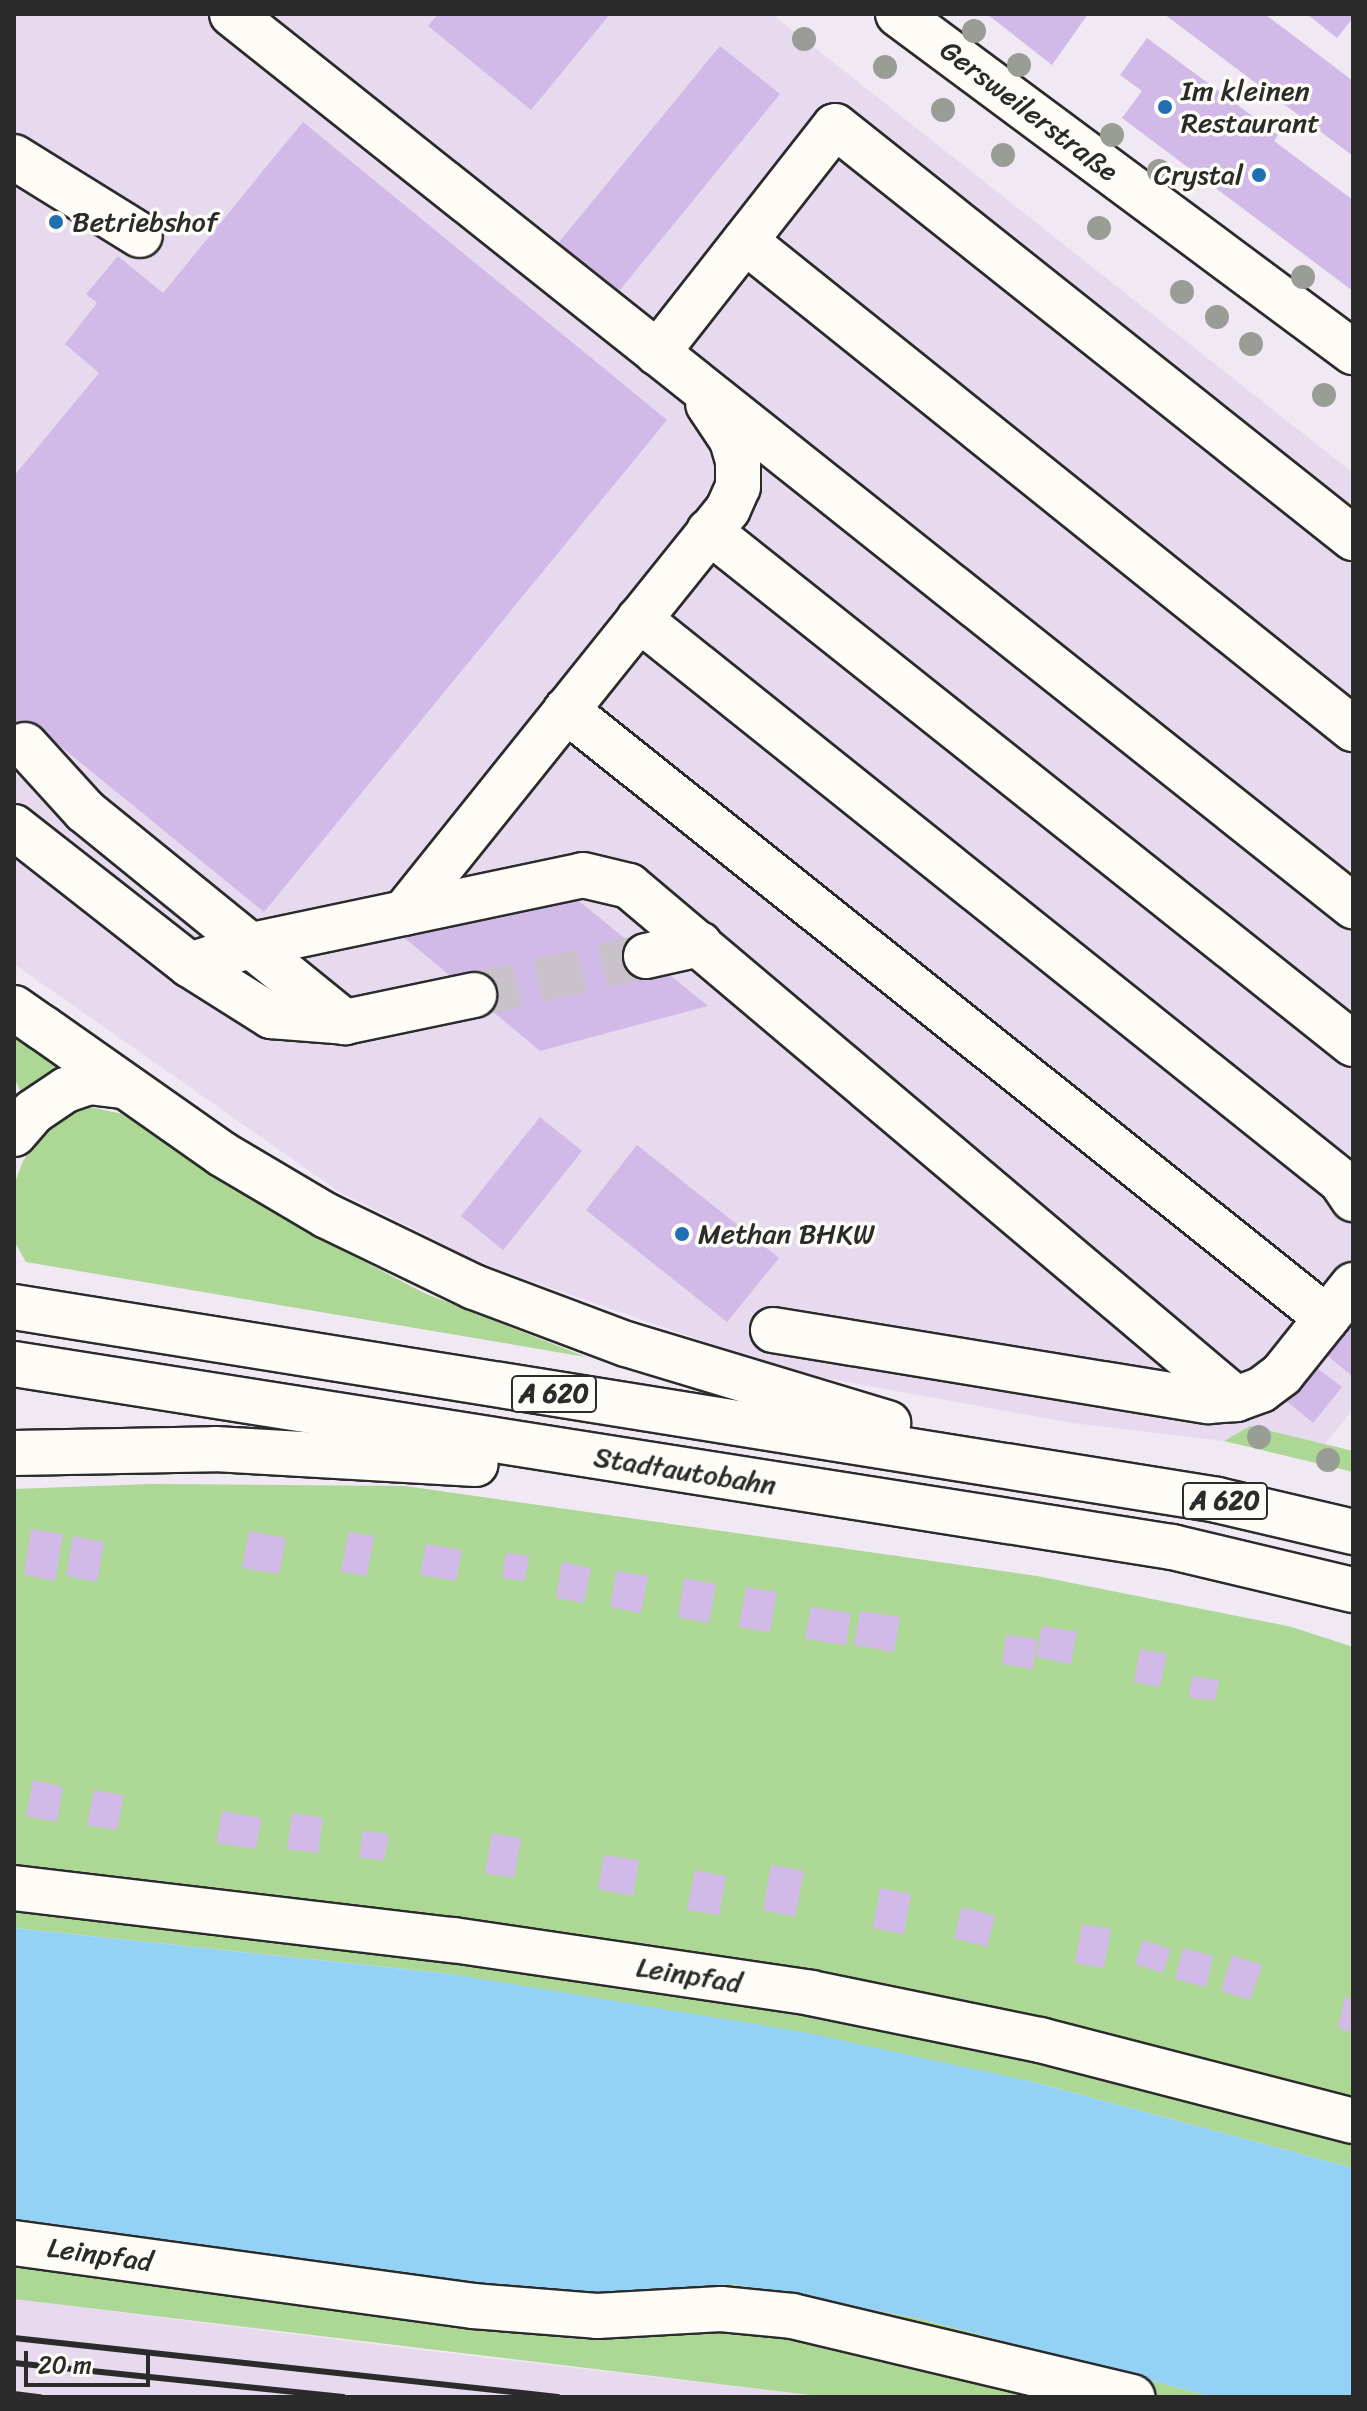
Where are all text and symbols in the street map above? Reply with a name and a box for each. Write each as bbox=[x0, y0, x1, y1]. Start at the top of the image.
street label: Gersweilerstraße bbox=[934, 33, 1124, 189]
place label: Im kleinen Restaurant bbox=[1181, 74, 1319, 140]
marker: Im kleinen Restaurant bbox=[1156, 98, 1174, 116]
place label: Crystal bbox=[1154, 158, 1243, 192]
marker: Crystal bbox=[1250, 166, 1268, 184]
place label: Betriebshof bbox=[72, 205, 218, 239]
marker: Betriebshof bbox=[47, 213, 65, 231]
place label: Methan BHKW bbox=[698, 1217, 875, 1251]
marker: Methan BHKW bbox=[673, 1225, 691, 1243]
road number: A 620 bbox=[510, 1372, 598, 1416]
street label: Stadtautobahn bbox=[591, 1440, 779, 1502]
road number: A 620 bbox=[1181, 1479, 1269, 1523]
street label: Leinpfad bbox=[634, 1950, 744, 2000]
street label: Leinpfad bbox=[45, 2231, 155, 2279]
scale bar bbox=[28, 2335, 154, 2385]
text: 20 m bbox=[38, 2344, 92, 2386]

